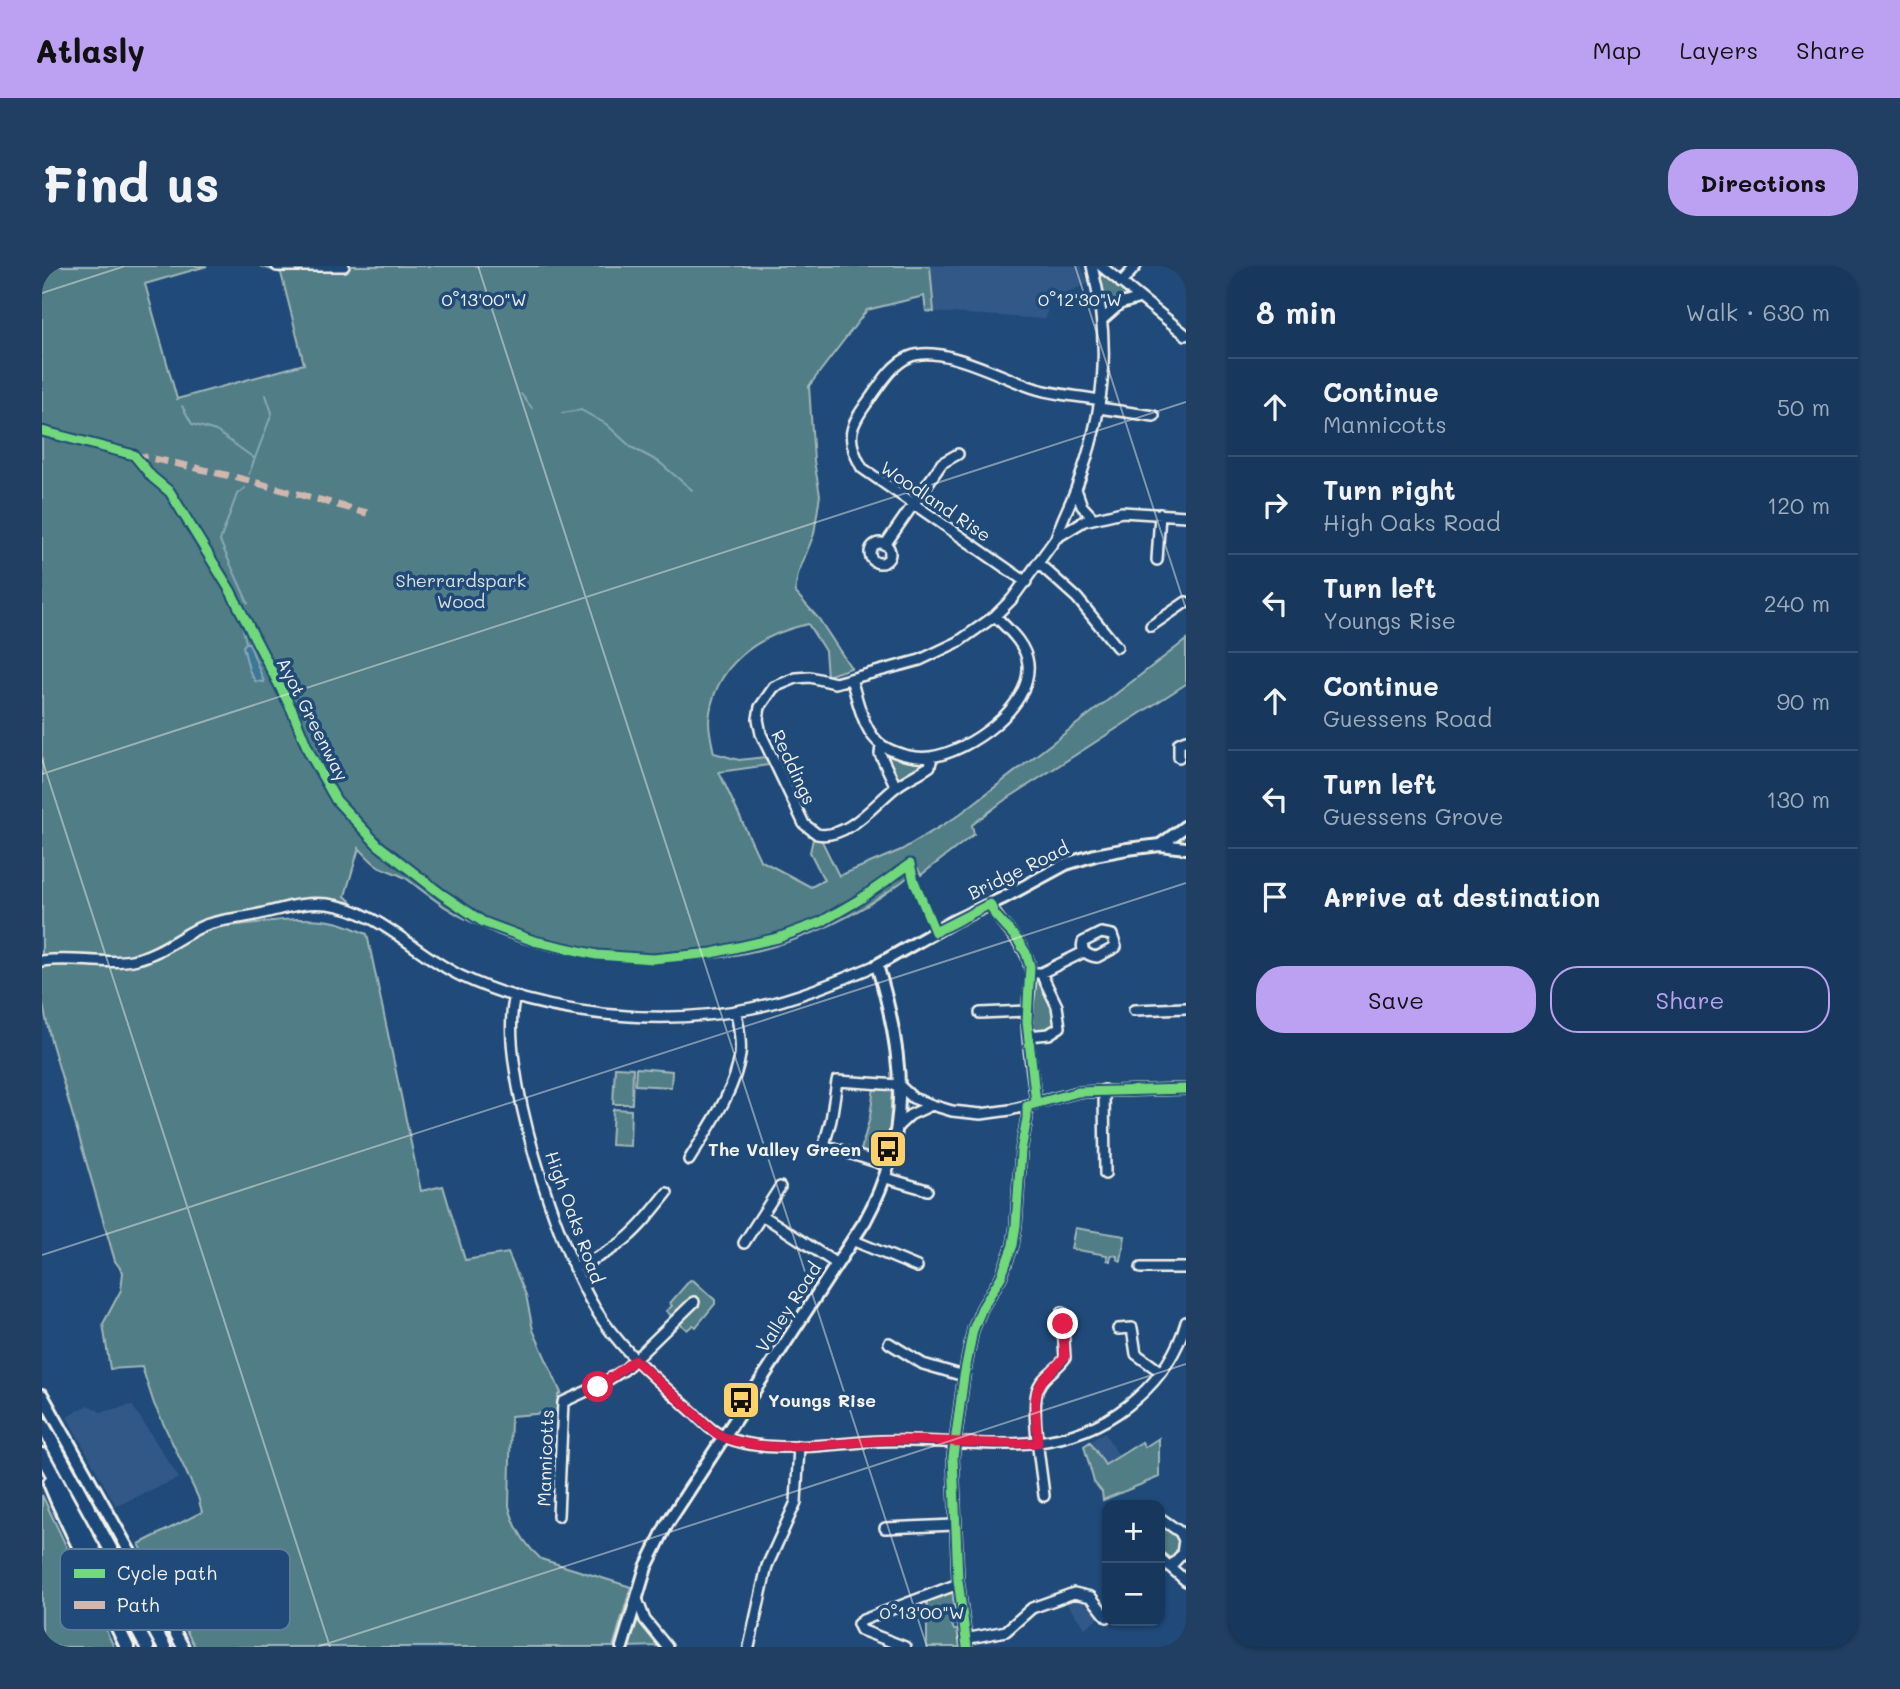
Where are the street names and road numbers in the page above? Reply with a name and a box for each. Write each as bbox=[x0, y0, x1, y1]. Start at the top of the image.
street label: Woodland Rise bbox=[876, 455, 996, 547]
street label: Ayot Greenway bbox=[272, 653, 354, 785]
street label: Reddings bbox=[766, 726, 822, 808]
street label: Bridge Road bbox=[964, 835, 1072, 905]
street label: High Oaks Road bbox=[540, 1148, 610, 1286]
street label: Valley Road bbox=[750, 1257, 826, 1357]
street label: Mannicotts bbox=[531, 1409, 559, 1507]

